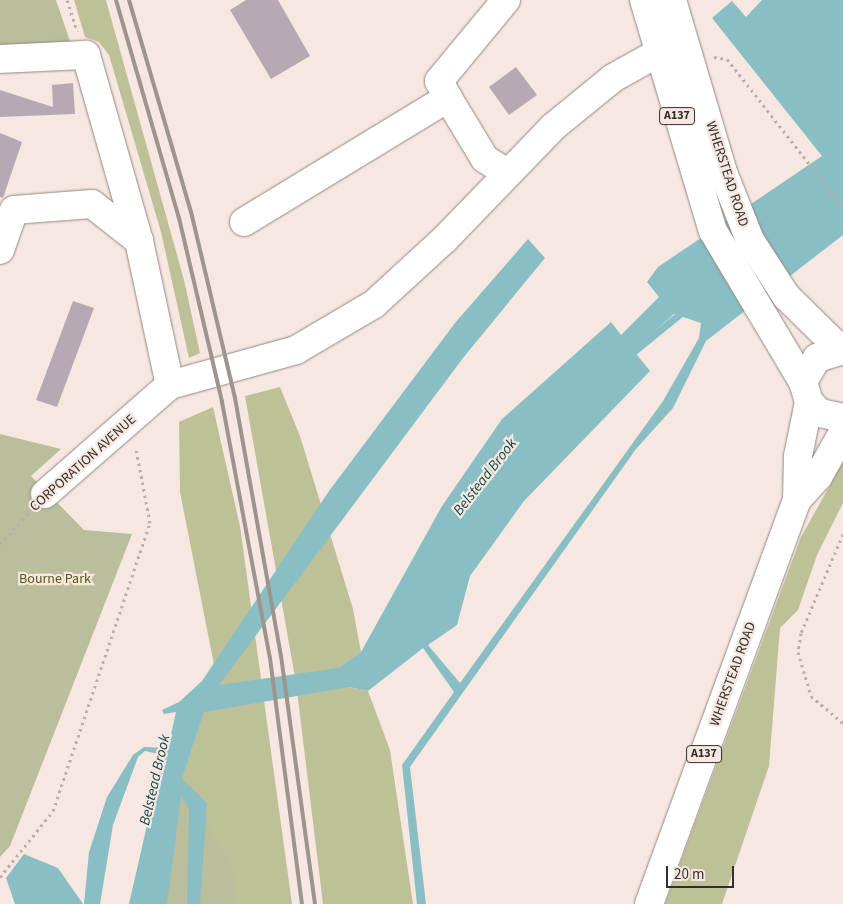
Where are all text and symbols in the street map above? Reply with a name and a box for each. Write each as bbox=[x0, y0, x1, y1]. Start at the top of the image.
road number: A137 bbox=[658, 106, 696, 125]
street label: WHERSTEAD ROAD bbox=[702, 119, 752, 229]
street label: CORPORATION AVENUE bbox=[27, 411, 139, 515]
water label: Belstead Brook bbox=[449, 435, 521, 519]
park label: Bourne Park bbox=[19, 571, 91, 587]
street label: WHERSTEAD ROAD bbox=[706, 620, 760, 728]
water label: Belstead Brook bbox=[136, 733, 174, 827]
road number: A137 bbox=[685, 744, 723, 764]
scale bar bbox=[668, 856, 736, 888]
text: 20 m bbox=[674, 864, 704, 885]

